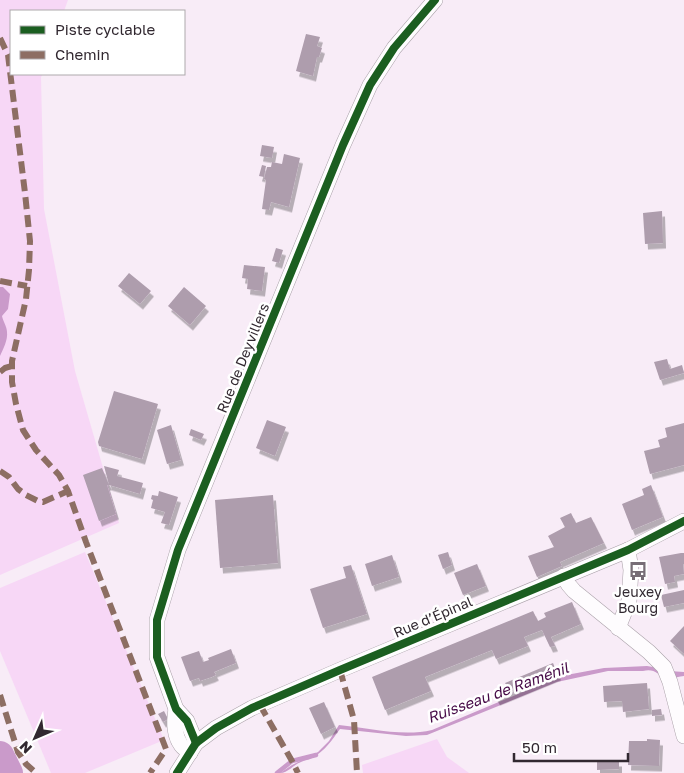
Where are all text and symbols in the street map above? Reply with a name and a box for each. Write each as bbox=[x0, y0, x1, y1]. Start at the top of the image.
legend bbox=[10, 10, 185, 75]
text: Piste cyclable bbox=[55, 20, 156, 38]
text: Chemin bbox=[55, 45, 110, 63]
street label: Rue de Deyvillers bbox=[213, 300, 272, 415]
bus stop icon: Jeuxey Bourg bbox=[627, 560, 649, 582]
place label: Jeuxey Bourg bbox=[614, 583, 662, 616]
street label: Rue d’Épinal bbox=[391, 592, 475, 641]
water label: Ruisseau de Raménil bbox=[425, 658, 572, 726]
north arrow bbox=[10, 713, 60, 763]
scale bar bbox=[514, 730, 628, 762]
text: N bbox=[16, 738, 35, 757]
text: 50 m bbox=[522, 738, 557, 756]

